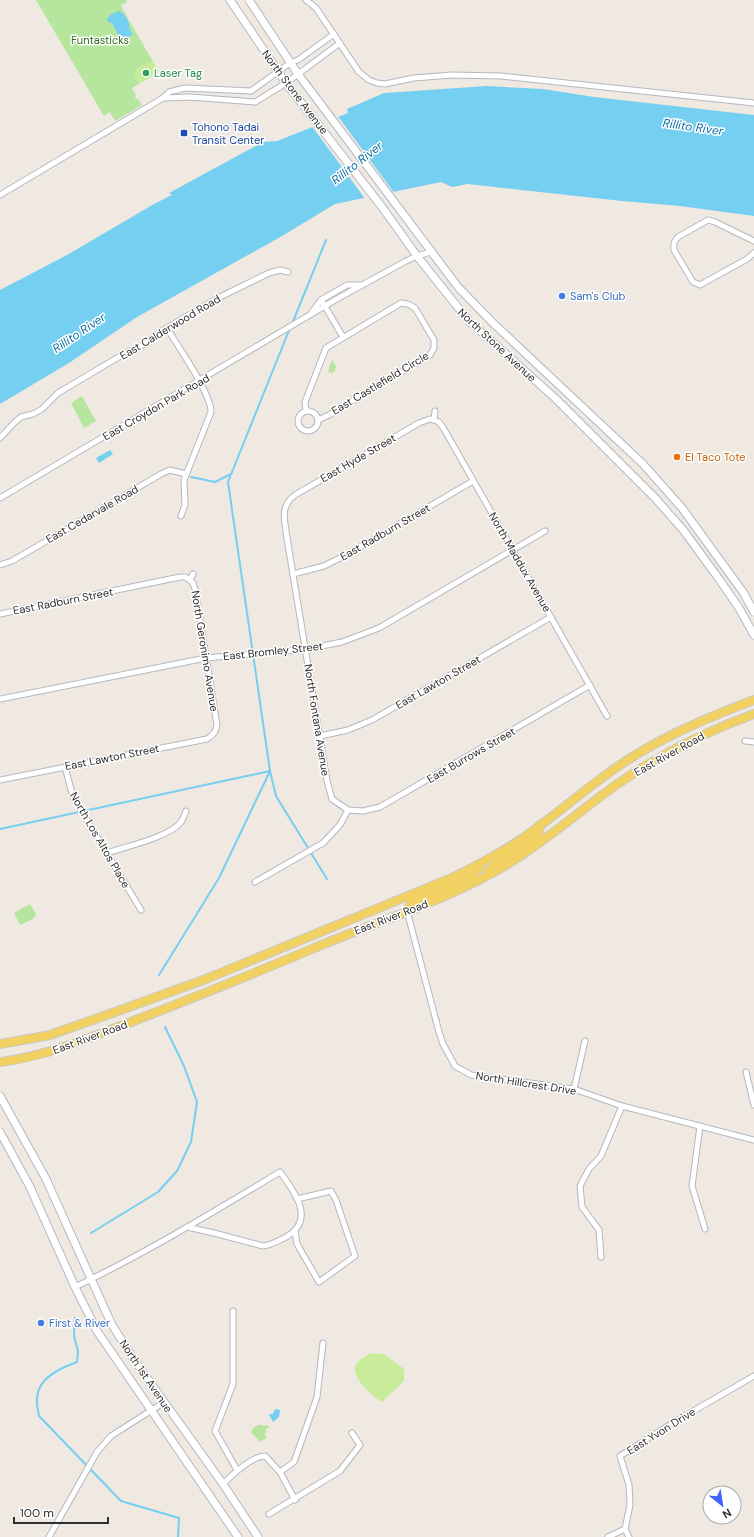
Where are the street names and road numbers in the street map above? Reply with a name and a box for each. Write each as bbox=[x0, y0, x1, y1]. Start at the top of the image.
street label: North Stone Avenue bbox=[259, 47, 331, 137]
street label: East Calderwood Road bbox=[117, 291, 223, 363]
street label: North Stone Avenue bbox=[455, 305, 539, 385]
street label: East Castlefield Circle bbox=[329, 348, 431, 418]
street label: East Croydon Park Road bbox=[100, 371, 212, 443]
street label: East Hyde Street bbox=[318, 431, 398, 485]
street label: East Cedarvale Road bbox=[43, 482, 141, 546]
street label: East Radburn Street bbox=[337, 501, 433, 563]
street label: North Maddux Avenue bbox=[486, 510, 554, 614]
street label: East Radburn Street bbox=[12, 584, 114, 618]
street label: North Geronimo Avenue bbox=[189, 590, 221, 712]
street label: East Bromley Street bbox=[222, 639, 324, 663]
street label: East Lawton Street bbox=[393, 652, 483, 712]
street label: North Fontana Avenue bbox=[301, 663, 333, 777]
street label: East Burrows Street bbox=[424, 724, 518, 786]
street label: East River Road bbox=[631, 729, 707, 779]
street label: East Lawton Street bbox=[64, 741, 160, 773]
street label: North Los Altos Place bbox=[67, 789, 133, 891]
street label: East River Road bbox=[352, 896, 430, 938]
street label: East River Road bbox=[51, 1017, 129, 1057]
street label: North Hillcrest Drive bbox=[475, 1068, 577, 1098]
street label: North 1st Avenue bbox=[116, 1337, 176, 1415]
street label: East Yvon Drive bbox=[624, 1404, 698, 1458]

